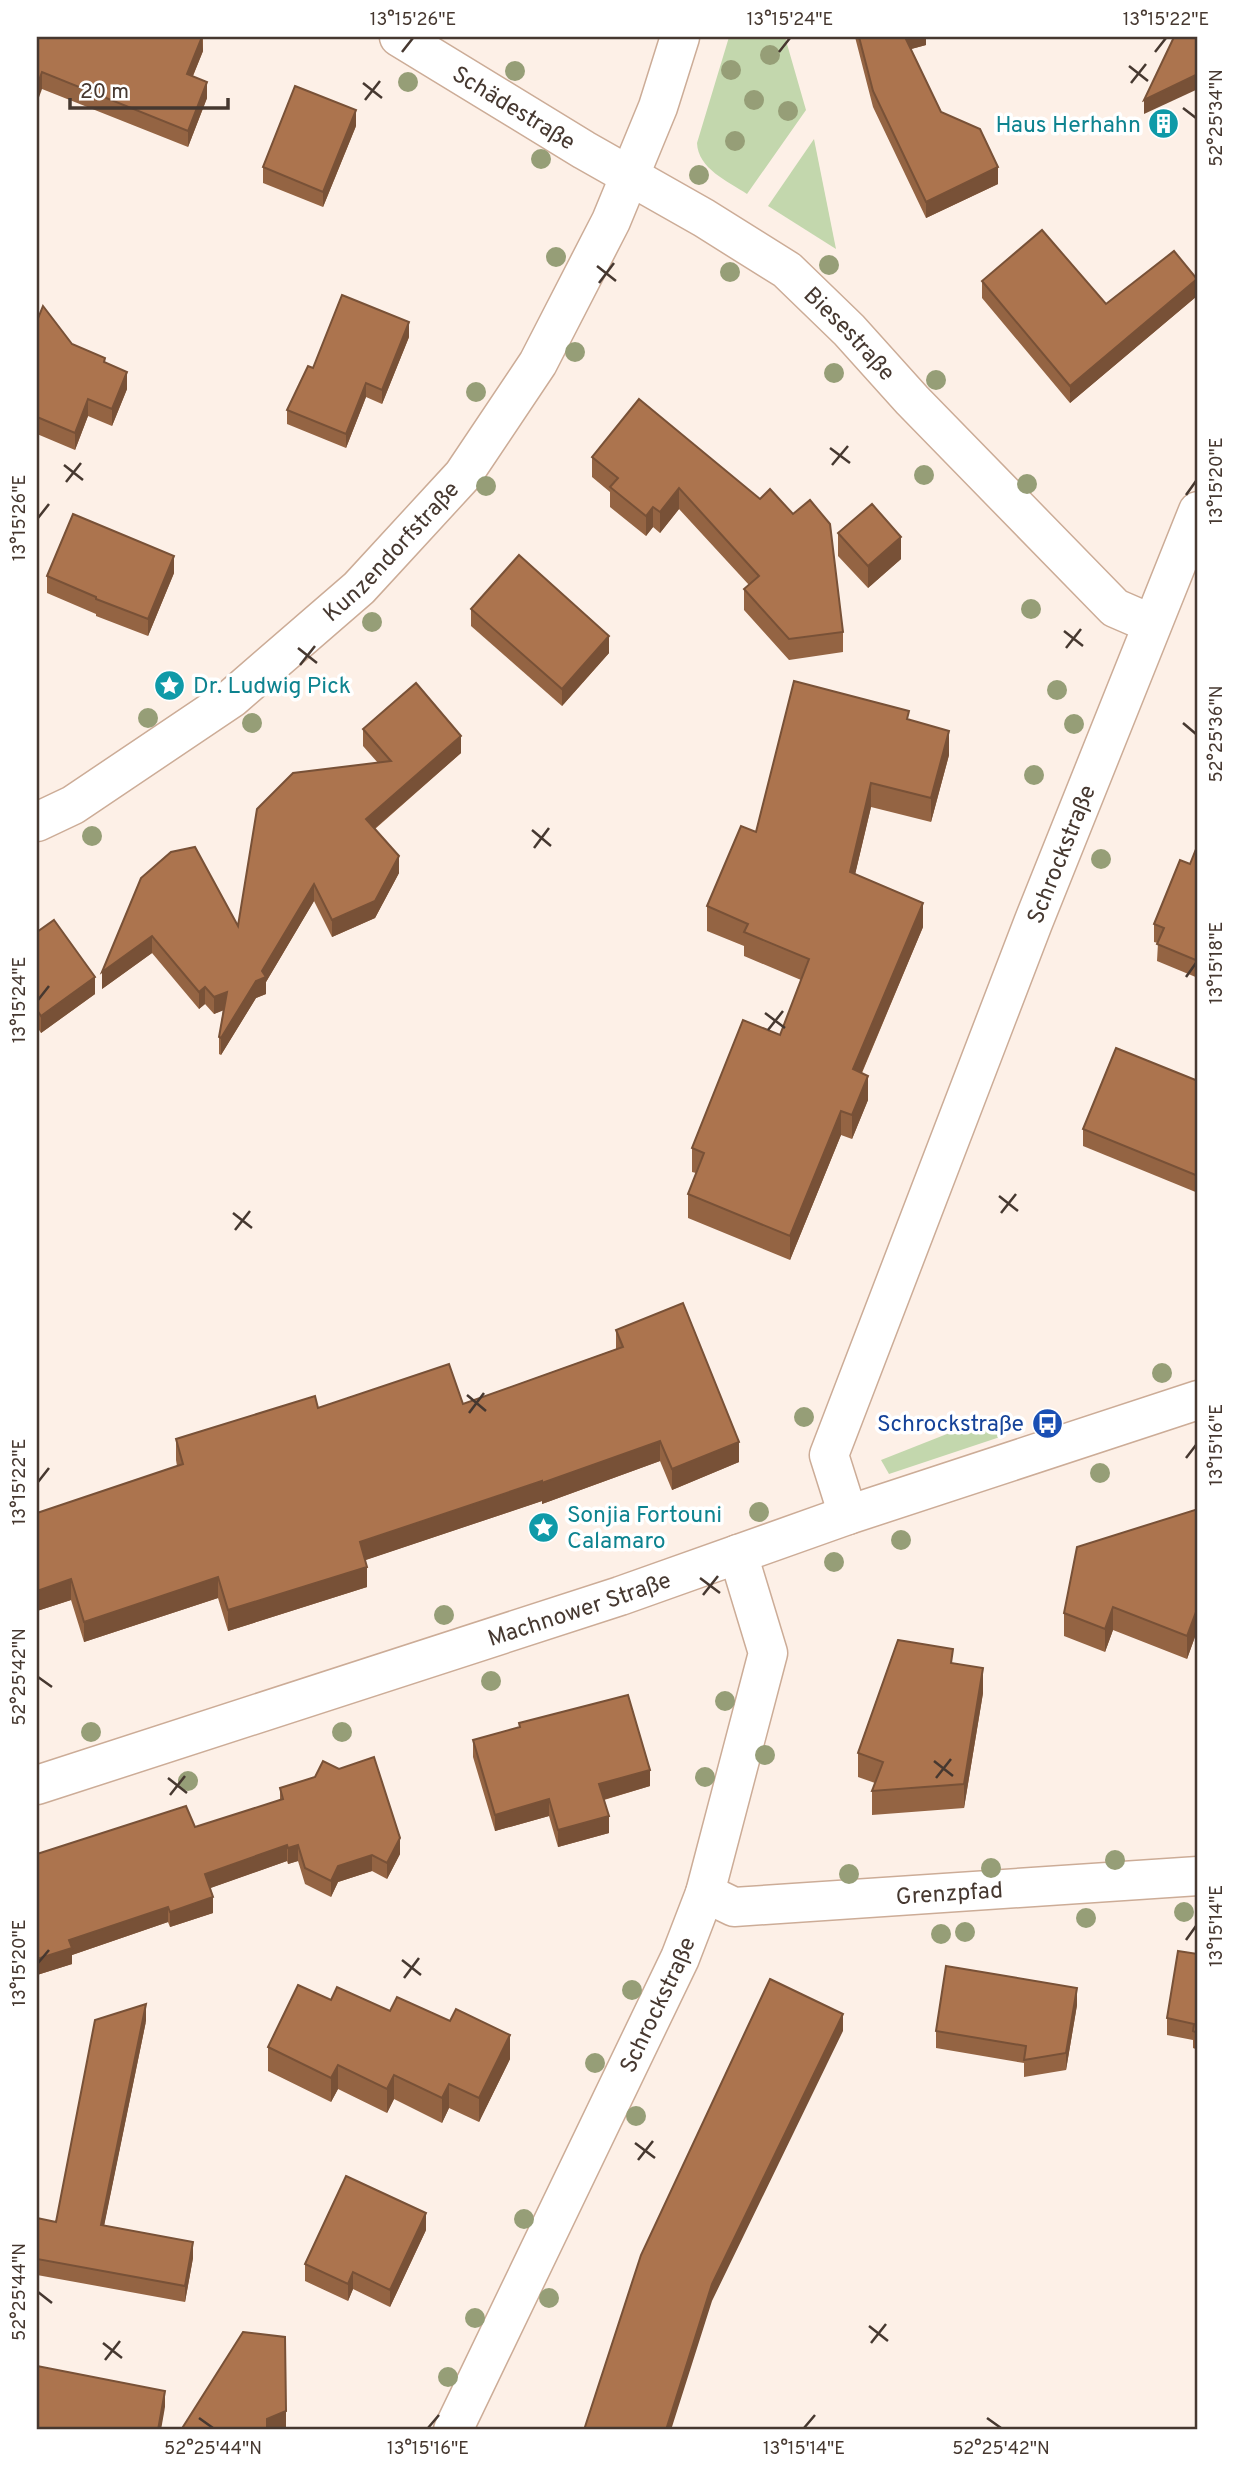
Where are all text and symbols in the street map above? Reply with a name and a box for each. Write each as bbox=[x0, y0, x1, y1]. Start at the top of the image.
text: 13°15'26"E bbox=[370, 9, 456, 32]
text: 13°15'24"E bbox=[747, 9, 833, 32]
text: 13°15'22"E bbox=[1123, 9, 1209, 32]
street label: Schädestraße bbox=[446, 61, 580, 158]
scale bar bbox=[70, 66, 228, 110]
text: 52°25'34"N bbox=[1206, 69, 1229, 167]
text: 20 m bbox=[80, 79, 129, 106]
building icon: Haus Herhahn bbox=[1147, 107, 1181, 141]
place label: Haus Herhahn bbox=[995, 112, 1141, 141]
street label: Biesestraße bbox=[796, 282, 900, 388]
text: 13°15'20"E bbox=[1206, 437, 1229, 525]
text: 13°15'26"E bbox=[9, 475, 32, 561]
street label: Kunzendorfstraße bbox=[318, 476, 467, 629]
place icon: Dr. Ludwig Pick bbox=[153, 668, 187, 702]
place label: Dr. Ludwig Pick bbox=[193, 673, 351, 702]
text: 52°25'36"N bbox=[1206, 685, 1229, 783]
street label: Schrockstraße bbox=[1022, 781, 1104, 929]
text: 13°15'18"E bbox=[1206, 922, 1229, 1004]
text: 13°15'24"E bbox=[9, 957, 32, 1043]
text: 13°15'16"E bbox=[1206, 1404, 1229, 1486]
bus stop icon: Schrockstraße bbox=[1030, 1406, 1064, 1440]
place label: Schrockstraße bbox=[877, 1411, 1024, 1440]
text: 13°15'22"E bbox=[9, 1439, 32, 1525]
place label: Sonjia Fortouni Calamaro bbox=[567, 1502, 722, 1557]
place icon: Sonjia Fortouni Calamaro bbox=[527, 1510, 561, 1544]
street label: Machnower Straße bbox=[485, 1567, 675, 1655]
text: 52°25'42"N bbox=[9, 1628, 32, 1726]
street label: Grenzpfad bbox=[895, 1877, 1004, 1913]
text: 13°15'14"E bbox=[1206, 1885, 1229, 1967]
text: 13°15'20"E bbox=[9, 1919, 32, 2007]
street label: Schrockstraße bbox=[615, 1933, 704, 2078]
text: 52°25'44"N bbox=[9, 2243, 32, 2341]
text: 52°25'44"N bbox=[164, 2438, 262, 2461]
text: 13°15'16"E bbox=[387, 2438, 469, 2461]
text: 13°15'14"E bbox=[763, 2438, 845, 2461]
text: 52°25'42"N bbox=[952, 2438, 1050, 2461]

